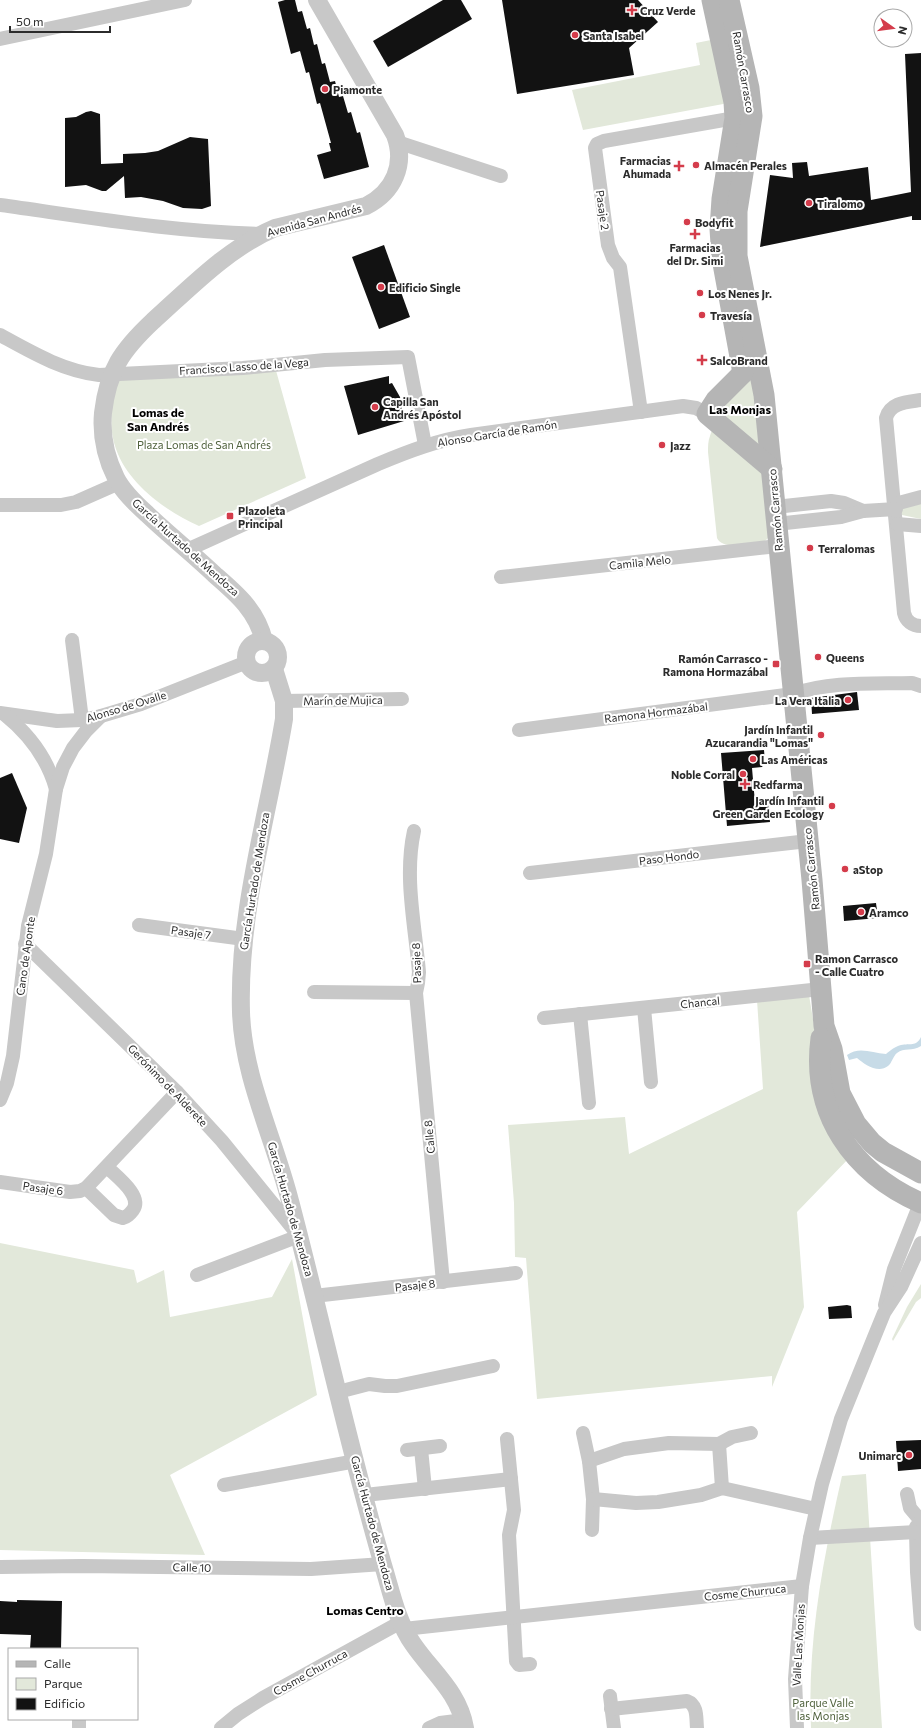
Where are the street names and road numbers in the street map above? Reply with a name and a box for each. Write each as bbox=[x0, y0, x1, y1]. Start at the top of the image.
street label: Ramón Carrasco bbox=[730, 30, 758, 114]
street label: Pasaje 2 bbox=[594, 189, 612, 231]
street label: Avenida San Andrés bbox=[265, 201, 363, 239]
street label: Francisco Lasso de la Vega bbox=[179, 355, 309, 377]
street label: Alonso García de Ramón bbox=[436, 417, 558, 449]
street label: Ramón Carrasco bbox=[765, 468, 785, 552]
street label: García Hurtado de Mendoza bbox=[130, 496, 242, 598]
street label: Camila Melo bbox=[608, 552, 672, 572]
street label: Alonso de Ovalle bbox=[84, 688, 168, 724]
street label: Marín de Mujica bbox=[303, 693, 383, 707]
street label: Ramona Hormazábal bbox=[603, 699, 709, 725]
street label: García Hurtado de Mendoza bbox=[237, 811, 271, 951]
street label: Ramón Carrasco bbox=[800, 827, 822, 911]
street label: Paso Hondo bbox=[638, 847, 700, 867]
street label: Cano de Aponte bbox=[13, 915, 37, 996]
street label: Pasaje 7 bbox=[170, 923, 212, 941]
street label: Pasaje 8 bbox=[409, 942, 423, 984]
street label: Chancal bbox=[679, 993, 721, 1011]
street label: Gerónimo de Alderete bbox=[125, 1041, 211, 1129]
street label: Calle 8 bbox=[421, 1119, 437, 1154]
street label: García Hurtado de Mendoza bbox=[266, 1140, 316, 1278]
street label: Pasaje 6 bbox=[22, 1179, 64, 1197]
street label: Pasaje 8 bbox=[394, 1276, 436, 1294]
street label: García Hurtado de Mendoza bbox=[349, 1454, 397, 1592]
street label: Calle 10 bbox=[173, 1560, 211, 1574]
street label: Cosme Churruca bbox=[703, 1581, 787, 1603]
street label: Valle Las Monjas bbox=[789, 1604, 807, 1686]
street label: Cosme Churruca bbox=[271, 1646, 349, 1698]

